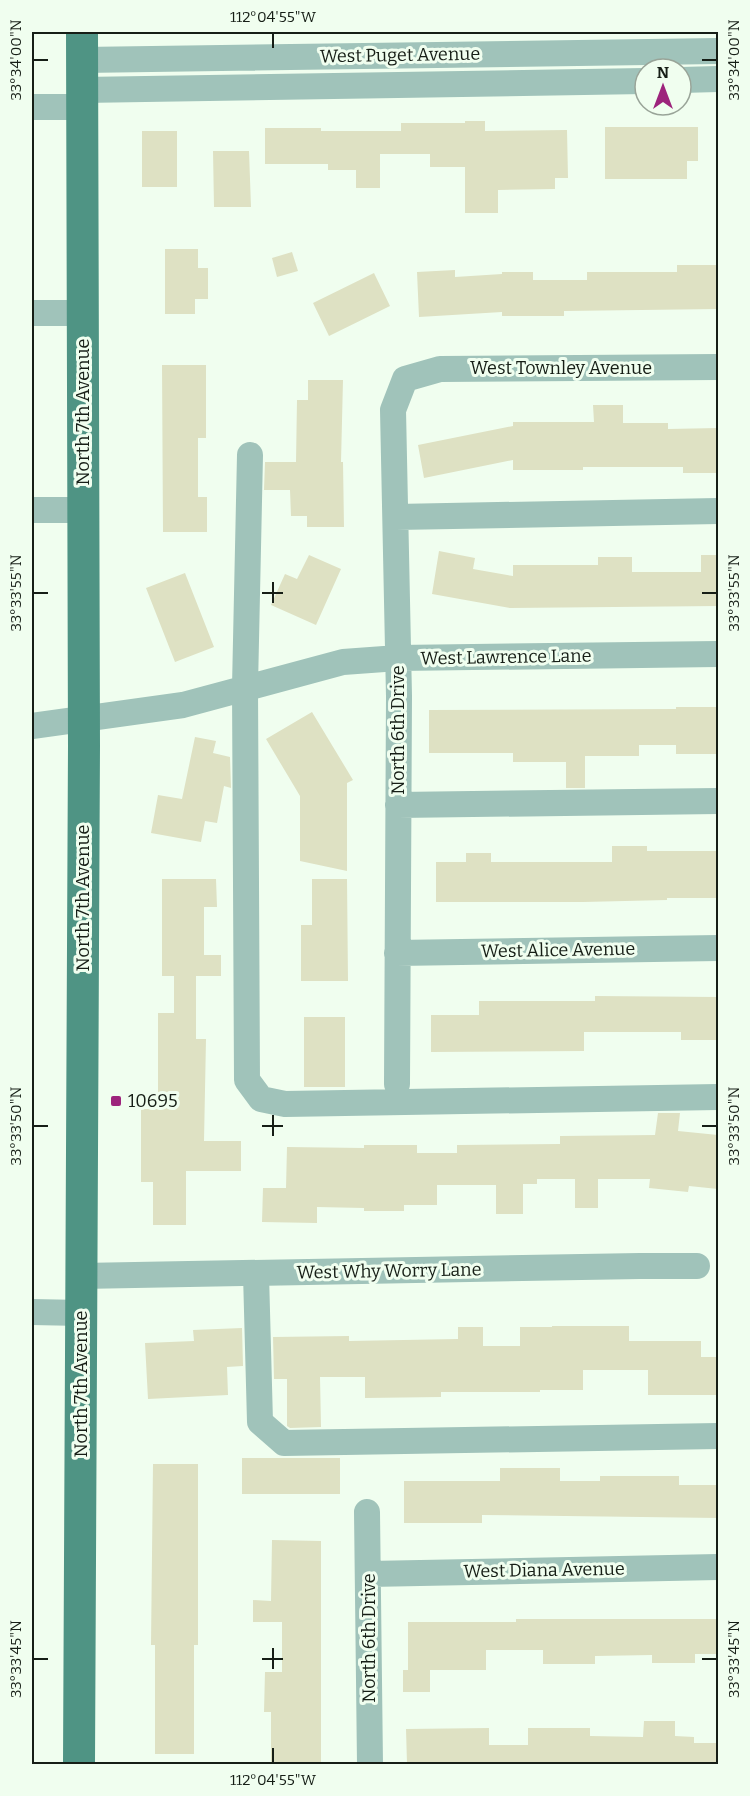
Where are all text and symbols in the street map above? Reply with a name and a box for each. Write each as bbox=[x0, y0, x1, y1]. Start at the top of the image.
text: 112°04'55"W bbox=[230, 8, 317, 26]
text: 33°34'00"N bbox=[7, 19, 25, 101]
text: 33°34'00"N bbox=[725, 19, 743, 101]
street label: West Puget Avenue bbox=[320, 43, 480, 67]
north arrow bbox=[633, 57, 693, 117]
text: N bbox=[657, 63, 669, 82]
street label: North 7th Avenue bbox=[72, 339, 94, 485]
street label: West Townley Avenue bbox=[470, 357, 652, 379]
text: 33°33'55"N bbox=[7, 554, 25, 632]
text: 33°33'55"N bbox=[725, 554, 743, 632]
street label: West Lawrence Lane bbox=[420, 645, 592, 669]
street label: North 6th Drive bbox=[387, 665, 409, 795]
street label: North 7th Avenue bbox=[72, 825, 94, 971]
street label: West Alice Avenue bbox=[481, 938, 635, 962]
text: 33°33'50"N bbox=[7, 1087, 25, 1165]
text: 33°33'50"N bbox=[725, 1087, 743, 1165]
place label: 10695 bbox=[128, 1090, 178, 1112]
marker: 10695 bbox=[109, 1094, 123, 1108]
street label: West Why Worry Lane bbox=[296, 1258, 482, 1284]
street label: North 7th Avenue bbox=[70, 1311, 92, 1457]
street label: West Diana Avenue bbox=[463, 1558, 625, 1582]
street label: North 6th Drive bbox=[358, 1573, 380, 1703]
text: 33°33'45"N bbox=[7, 1620, 25, 1698]
text: 33°33'45"N bbox=[725, 1620, 743, 1698]
text: 112°04'55"W bbox=[230, 1771, 317, 1789]

